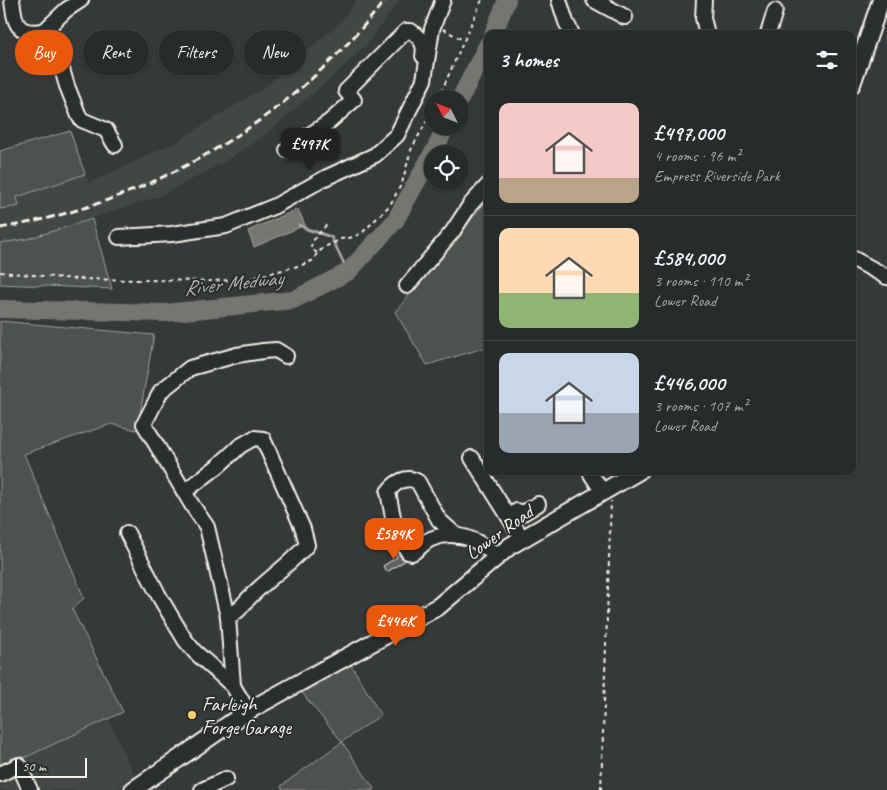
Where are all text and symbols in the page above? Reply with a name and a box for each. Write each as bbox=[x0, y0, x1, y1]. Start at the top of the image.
chip: Buy bbox=[15, 30, 73, 75]
chip: Rent bbox=[83, 30, 149, 75]
chip: Filters bbox=[159, 30, 234, 75]
chip: New bbox=[244, 30, 306, 75]
icon: filters bbox=[813, 46, 841, 74]
text: 3 homes bbox=[499, 47, 558, 73]
north arrow bbox=[424, 90, 469, 135]
map controls bbox=[424, 90, 469, 190]
text: £497,000 bbox=[654, 120, 724, 146]
icon: home bbox=[539, 123, 599, 183]
pin: £497K bbox=[275, 128, 345, 170]
text: £497K bbox=[292, 134, 328, 154]
button: locate bbox=[424, 145, 469, 190]
text: 4 rooms · 96 m² bbox=[654, 146, 740, 166]
text: Empress Riverside Park bbox=[654, 166, 780, 186]
text: £584,000 bbox=[654, 245, 724, 271]
icon: home bbox=[539, 248, 599, 308]
water label: River Medway bbox=[182, 264, 288, 301]
text: 3 rooms · 110 m² bbox=[654, 271, 748, 291]
text: Lower Road bbox=[654, 291, 716, 311]
text: £446,000 bbox=[654, 370, 725, 396]
icon: home bbox=[539, 373, 599, 433]
text: 3 rooms · 107 m² bbox=[654, 396, 748, 416]
text: Lower Road bbox=[654, 416, 716, 436]
street label: Lower Road bbox=[460, 498, 541, 565]
pin: £584K bbox=[359, 518, 429, 560]
text: £584K bbox=[376, 524, 412, 544]
pin: £446K bbox=[361, 604, 431, 647]
text: £446K bbox=[377, 611, 415, 631]
place label: Farleigh Forge Garage bbox=[202, 692, 293, 740]
marker: Farleigh Forge Garage bbox=[186, 709, 198, 721]
scale bar bbox=[15, 755, 88, 778]
text: 50 m bbox=[22, 758, 46, 775]

